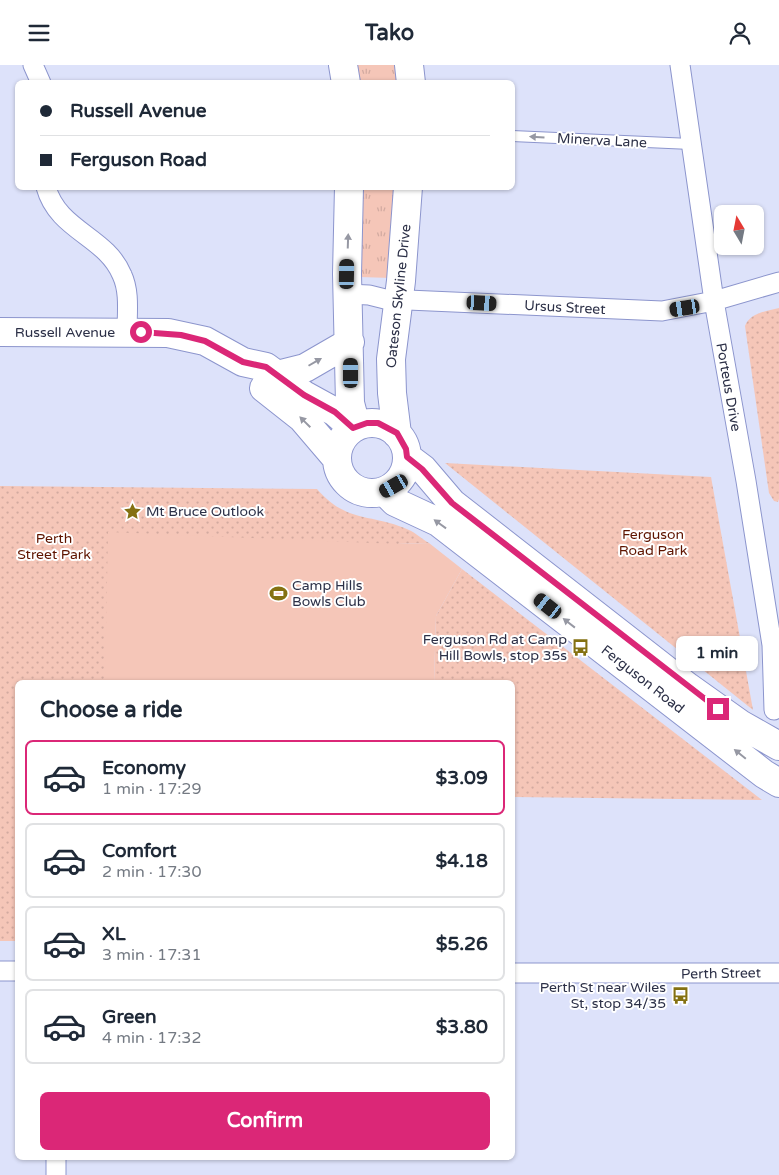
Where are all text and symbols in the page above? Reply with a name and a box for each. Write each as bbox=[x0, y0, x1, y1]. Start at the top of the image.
icon: menu bbox=[25, 19, 53, 47]
icon: person bbox=[726, 19, 754, 47]
text: Tako bbox=[365, 20, 414, 46]
text: Russell Avenue bbox=[70, 100, 207, 122]
street label: Minerva Lane bbox=[557, 130, 647, 151]
one-way arrow bbox=[529, 133, 545, 141]
text: Ferguson Road bbox=[70, 149, 207, 171]
north arrow bbox=[714, 205, 764, 255]
map controls bbox=[714, 205, 764, 255]
street label: Oateson Skyline Drive bbox=[382, 223, 415, 369]
one-way arrow bbox=[344, 233, 352, 249]
car bbox=[339, 259, 354, 289]
car bbox=[466, 295, 497, 311]
street label: Ursus Street bbox=[524, 297, 607, 318]
car bbox=[669, 298, 700, 318]
route start bbox=[130, 321, 152, 343]
street label: Russell Avenue bbox=[15, 324, 115, 341]
street label: Porteus Drive bbox=[712, 341, 745, 433]
one-way arrow bbox=[309, 358, 322, 367]
car bbox=[343, 358, 358, 388]
one-way arrow bbox=[299, 416, 311, 428]
car bbox=[377, 472, 410, 500]
place icon: Mt Bruce Outlook bbox=[122, 501, 142, 521]
place label: Mt Bruce Outlook bbox=[146, 503, 264, 520]
one-way arrow bbox=[433, 519, 447, 529]
park label: Ferguson Road Park bbox=[619, 526, 688, 559]
park label: Perth Street Park bbox=[17, 530, 91, 563]
place label: Camp Hills Bowls Club bbox=[292, 577, 366, 610]
sports icon: Camp Hills Bowls Club bbox=[268, 583, 288, 603]
car bbox=[531, 591, 564, 621]
one-way arrow bbox=[563, 617, 576, 628]
place label: Ferguson Rd at Camp Hill Bowls, stop 35s bbox=[423, 631, 567, 664]
bus stop icon: Ferguson Rd at Camp Hill Bowls, stop 35s bbox=[571, 637, 591, 657]
callout: 1 min bbox=[677, 637, 759, 671]
street label: Ferguson Road bbox=[598, 642, 688, 717]
text: 1 min bbox=[696, 643, 738, 663]
text: Choose a ride bbox=[40, 697, 183, 723]
route end bbox=[707, 698, 729, 720]
one-way arrow bbox=[734, 748, 747, 759]
icon: car bbox=[42, 755, 87, 800]
text: Economy bbox=[102, 757, 186, 779]
text: $3.09 bbox=[436, 767, 488, 789]
text: 1 min · 17:29 bbox=[102, 779, 201, 799]
icon: car bbox=[42, 838, 87, 883]
text: Comfort bbox=[102, 840, 176, 862]
text: $4.18 bbox=[436, 850, 488, 872]
text: 2 min · 17:30 bbox=[102, 862, 201, 882]
icon: car bbox=[42, 921, 87, 966]
text: XL bbox=[102, 923, 126, 945]
text: $5.26 bbox=[436, 933, 488, 955]
text: 3 min · 17:31 bbox=[102, 945, 201, 965]
street label: Perth Street bbox=[681, 964, 762, 983]
place label: Perth St near Wiles St, stop 34/35 bbox=[540, 979, 666, 1012]
bus stop icon: Perth St near Wiles St, stop 34/35 bbox=[670, 985, 690, 1005]
icon: car bbox=[42, 1004, 87, 1049]
text: Green bbox=[102, 1006, 156, 1028]
text: $3.80 bbox=[436, 1016, 488, 1038]
text: 4 min · 17:32 bbox=[102, 1028, 201, 1048]
button: Confirm bbox=[40, 1092, 490, 1150]

